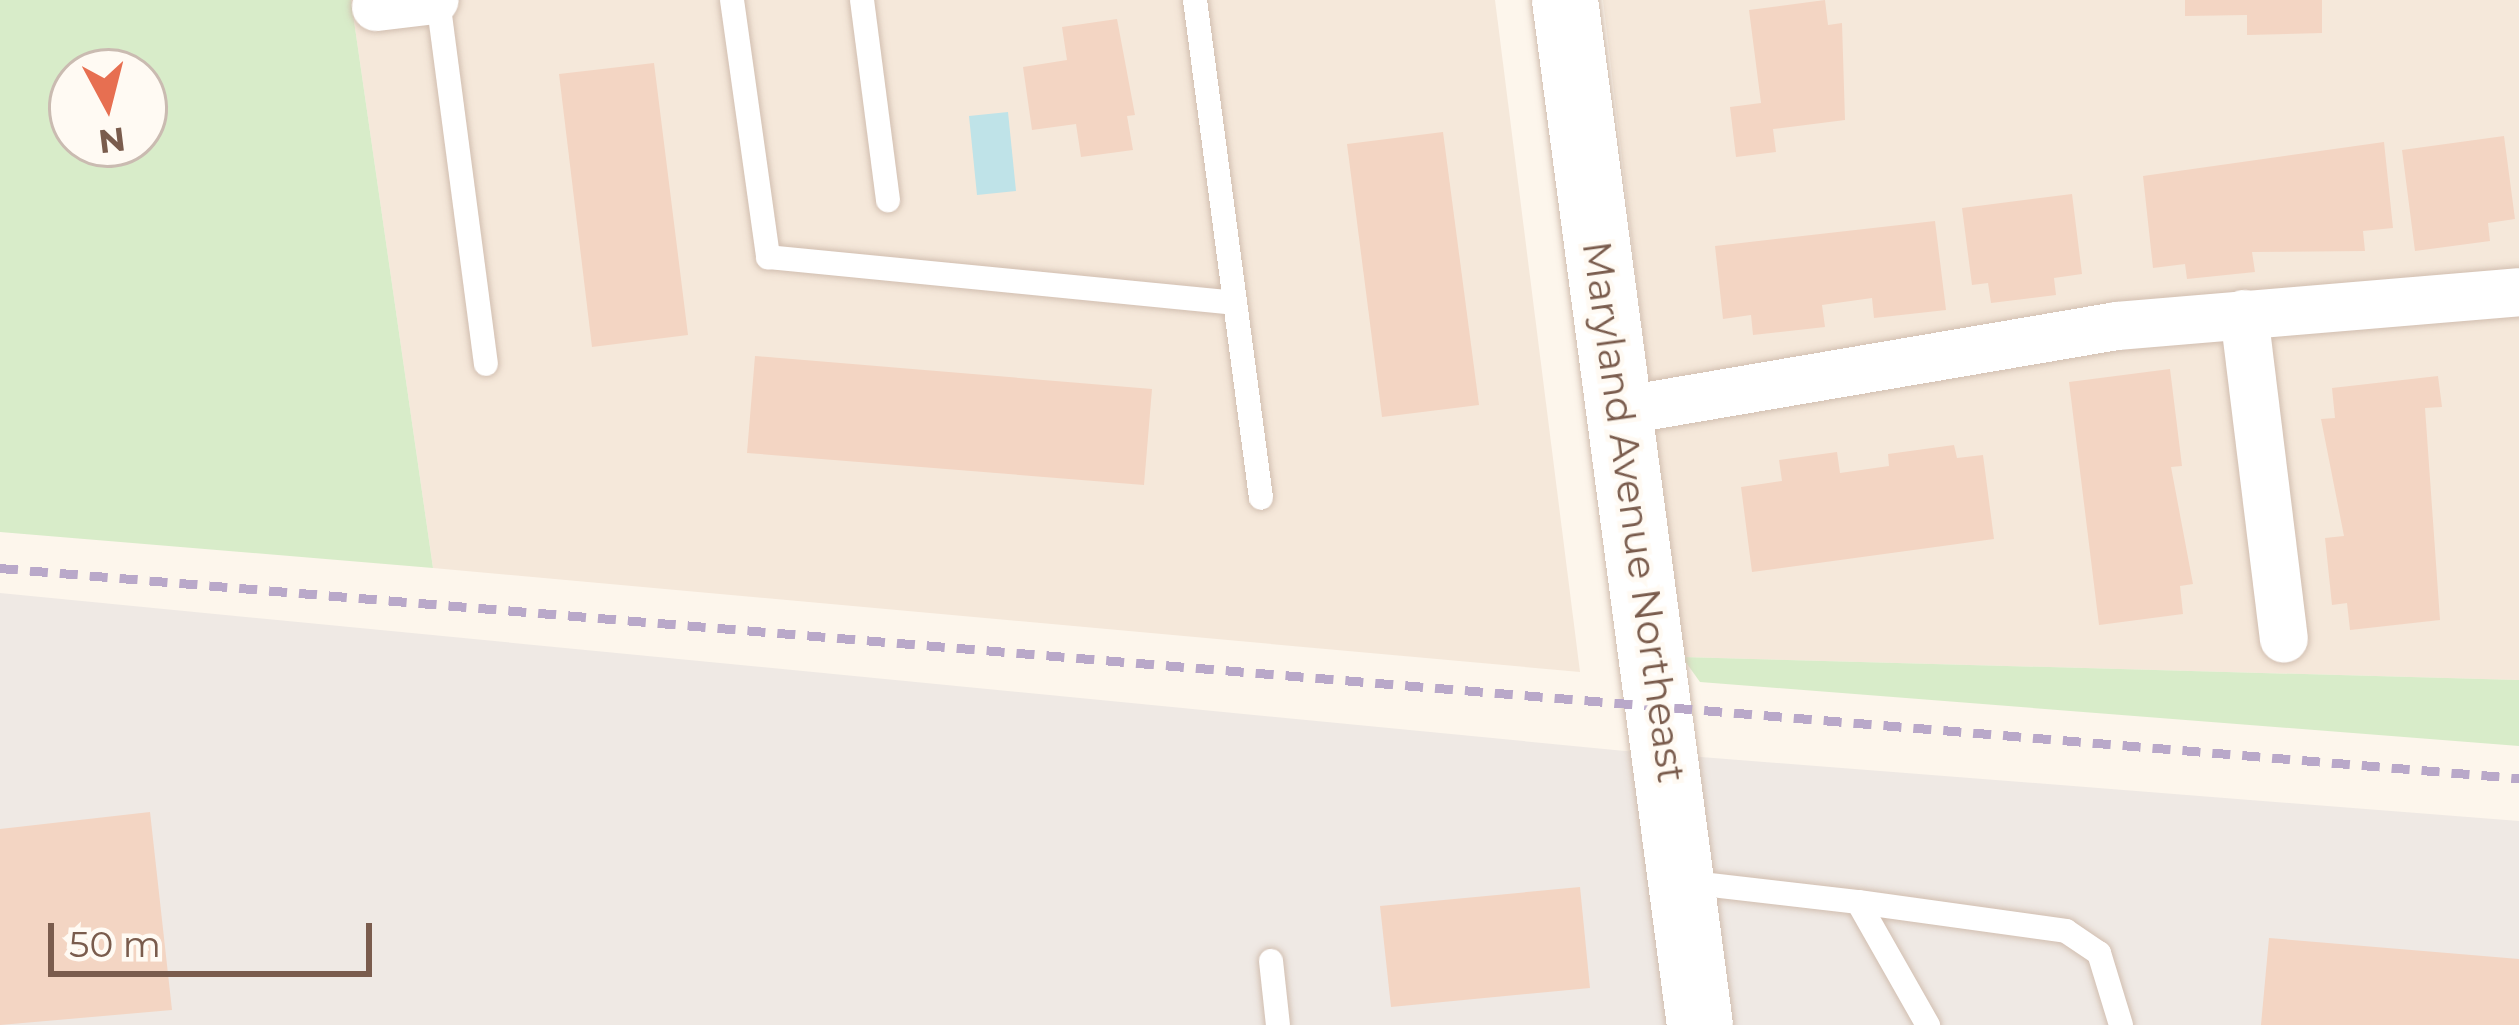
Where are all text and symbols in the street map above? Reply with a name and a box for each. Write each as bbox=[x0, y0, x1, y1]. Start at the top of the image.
north arrow bbox=[48, 48, 168, 168]
text: N bbox=[96, 119, 128, 162]
street label: Maryland Avenue Northeast bbox=[1573, 238, 1695, 786]
scale bar bbox=[54, 899, 378, 973]
text: 50 m bbox=[69, 922, 161, 966]

